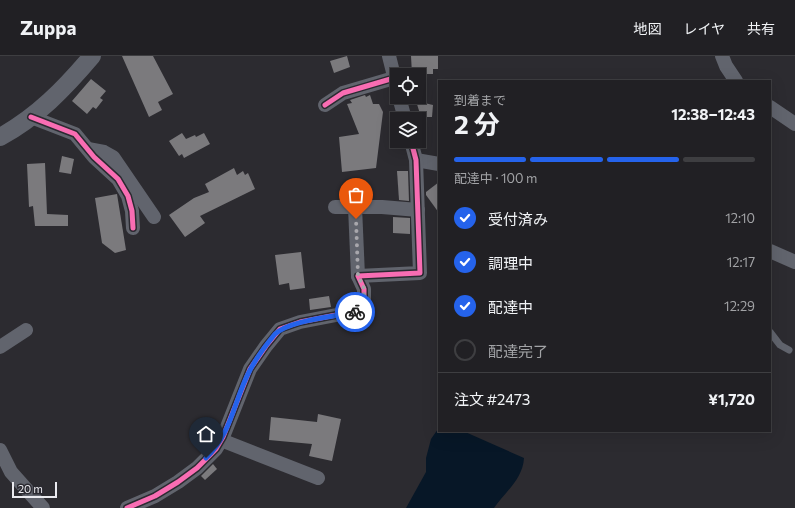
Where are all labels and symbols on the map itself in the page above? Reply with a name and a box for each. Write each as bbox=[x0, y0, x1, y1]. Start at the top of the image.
pin bbox=[339, 178, 373, 219]
courier bbox=[335, 292, 375, 332]
pin bbox=[189, 417, 223, 458]
scale bar bbox=[12, 480, 57, 499]

